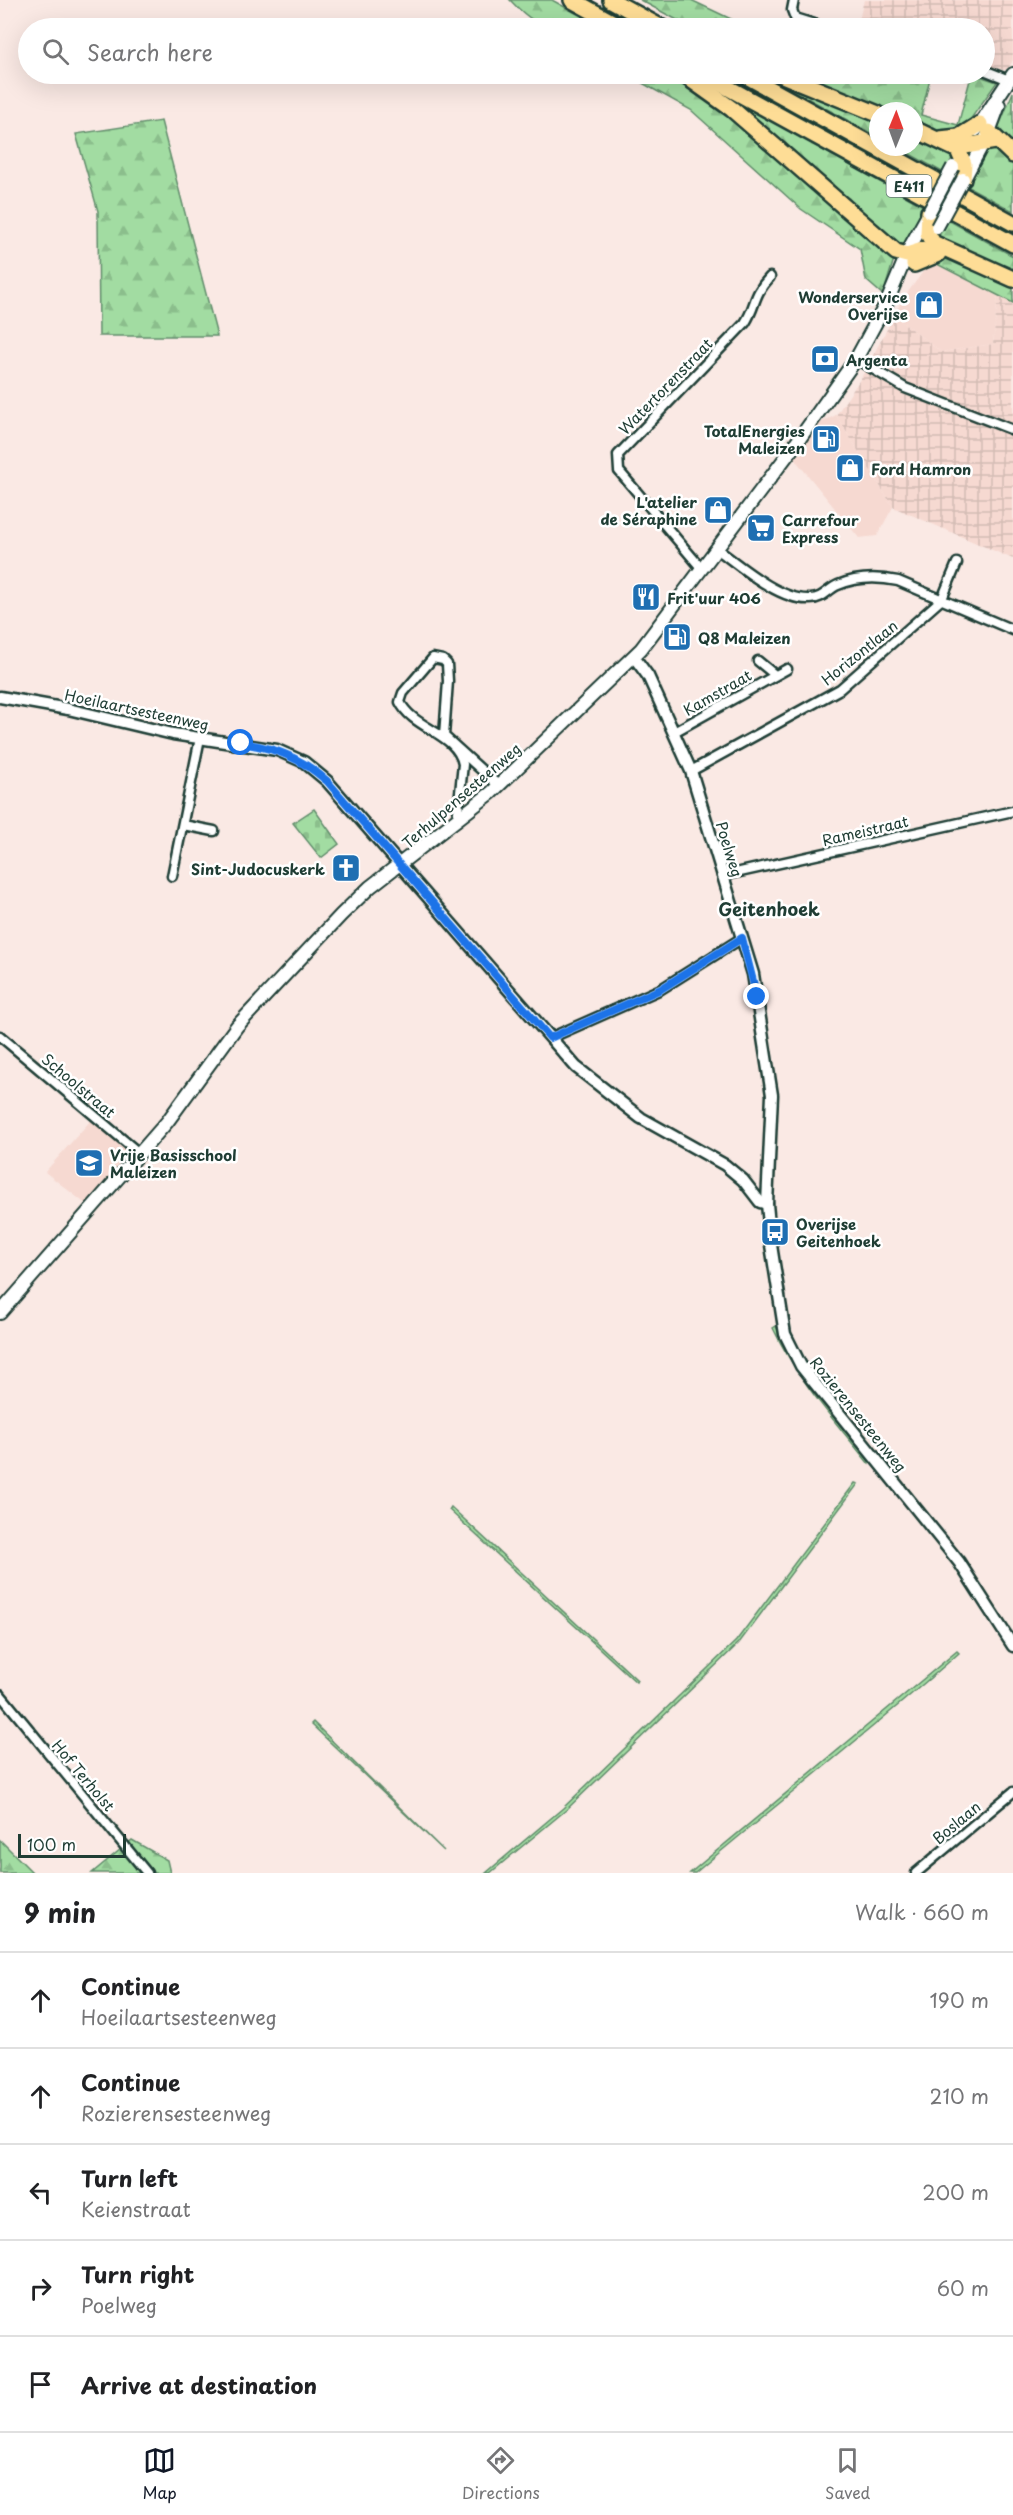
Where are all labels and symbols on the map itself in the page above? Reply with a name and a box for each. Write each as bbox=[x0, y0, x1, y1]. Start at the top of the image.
north arrow bbox=[869, 102, 923, 156]
road number: E411 bbox=[886, 175, 932, 197]
place label: Wonderservice Overijse bbox=[798, 285, 908, 325]
shop icon: Wonderservice Overijse bbox=[913, 289, 945, 321]
street label: Watertorenstraat bbox=[613, 332, 717, 440]
bank icon: Argenta bbox=[809, 343, 841, 375]
place label: Argenta bbox=[845, 348, 908, 371]
place label: TotalEnergies Maleizen bbox=[704, 419, 805, 459]
fuel station icon: TotalEnergies Maleizen bbox=[810, 423, 842, 455]
shop icon: Ford Hamron bbox=[834, 452, 866, 484]
place label: Ford Hamron bbox=[871, 457, 971, 480]
place label: L'atelier de Séraphine bbox=[600, 490, 698, 530]
shop icon: L'atelier de Séraphine bbox=[702, 494, 734, 526]
place label: Carrefour Express bbox=[782, 508, 859, 548]
supermarket icon: Carrefour Express bbox=[745, 512, 777, 544]
restaurant icon: Frit'uur 406 bbox=[630, 581, 662, 613]
place label: Frit'uur 406 bbox=[667, 586, 761, 609]
street label: Horizontlaan bbox=[816, 614, 902, 690]
fuel station icon: Q8 Maleizen bbox=[661, 621, 693, 653]
place label: Q8 Maleizen bbox=[698, 626, 791, 649]
street label: Kamstraat bbox=[678, 663, 756, 721]
street label: Hoeilaartsesteenweg bbox=[63, 682, 211, 736]
route start bbox=[227, 729, 253, 755]
street label: Terhulpensesteenweg bbox=[396, 737, 526, 853]
street label: Rameistraat bbox=[820, 809, 910, 851]
street label: Poelweg bbox=[711, 818, 749, 880]
church icon: Sint-Judocuskerk bbox=[330, 852, 362, 884]
place label: Sint-Judocuskerk bbox=[191, 857, 325, 880]
district label: Geitenhoek bbox=[718, 895, 820, 922]
route end bbox=[743, 983, 769, 1009]
street label: Schoolstraat bbox=[37, 1047, 121, 1123]
place label: Vrije Basisschool Maleizen bbox=[110, 1143, 237, 1183]
school or university icon: Vrije Basisschool Maleizen bbox=[73, 1147, 105, 1179]
place label: Overijse Geitenhoek bbox=[796, 1212, 881, 1252]
bus stop icon: Overijse Geitenhoek bbox=[759, 1216, 791, 1248]
street label: Rozierensesteenweg bbox=[805, 1351, 913, 1477]
street label: Hof Terholst bbox=[47, 1734, 121, 1816]
street label: Boslaan bbox=[927, 1795, 985, 1849]
scale bar bbox=[18, 1831, 126, 1858]

